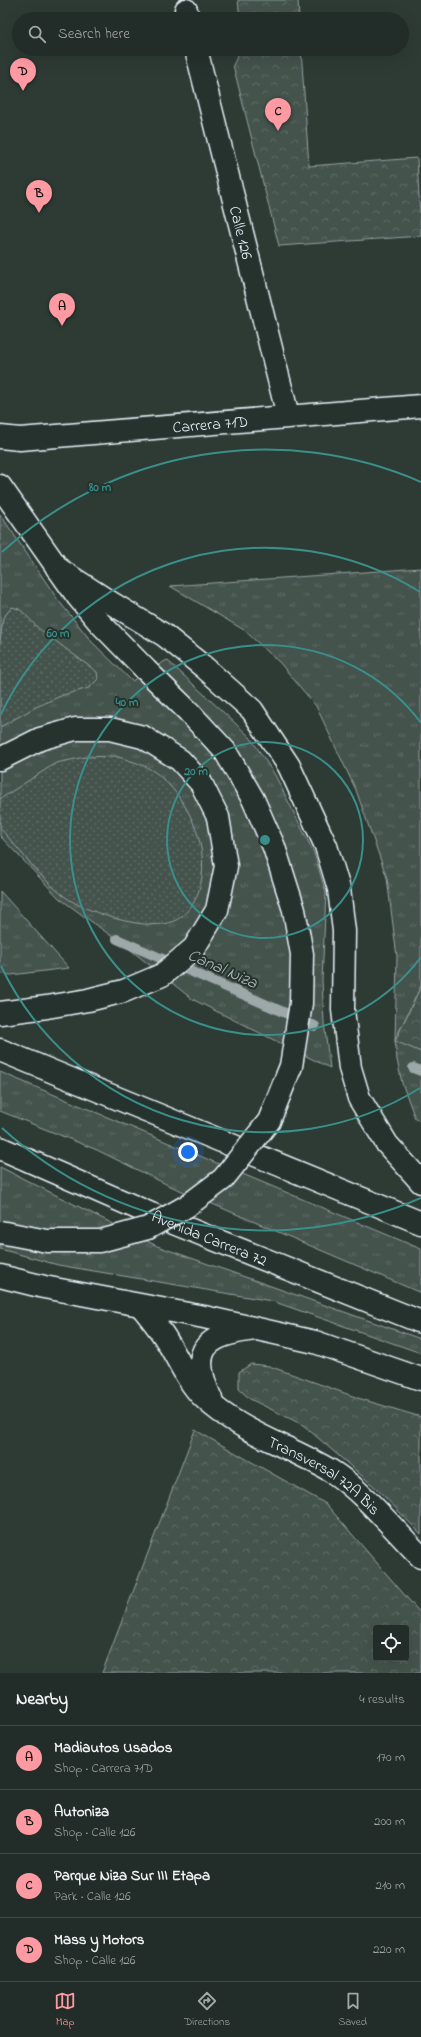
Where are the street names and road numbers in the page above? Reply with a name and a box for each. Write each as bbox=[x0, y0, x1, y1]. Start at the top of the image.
street label: Calle 126 bbox=[222, 204, 258, 262]
street label: Carrera 71D bbox=[172, 410, 249, 440]
street label: Avenida Carrera 72 bbox=[147, 1205, 270, 1273]
street label: Transversal 72A Bis bbox=[263, 1431, 385, 1521]

